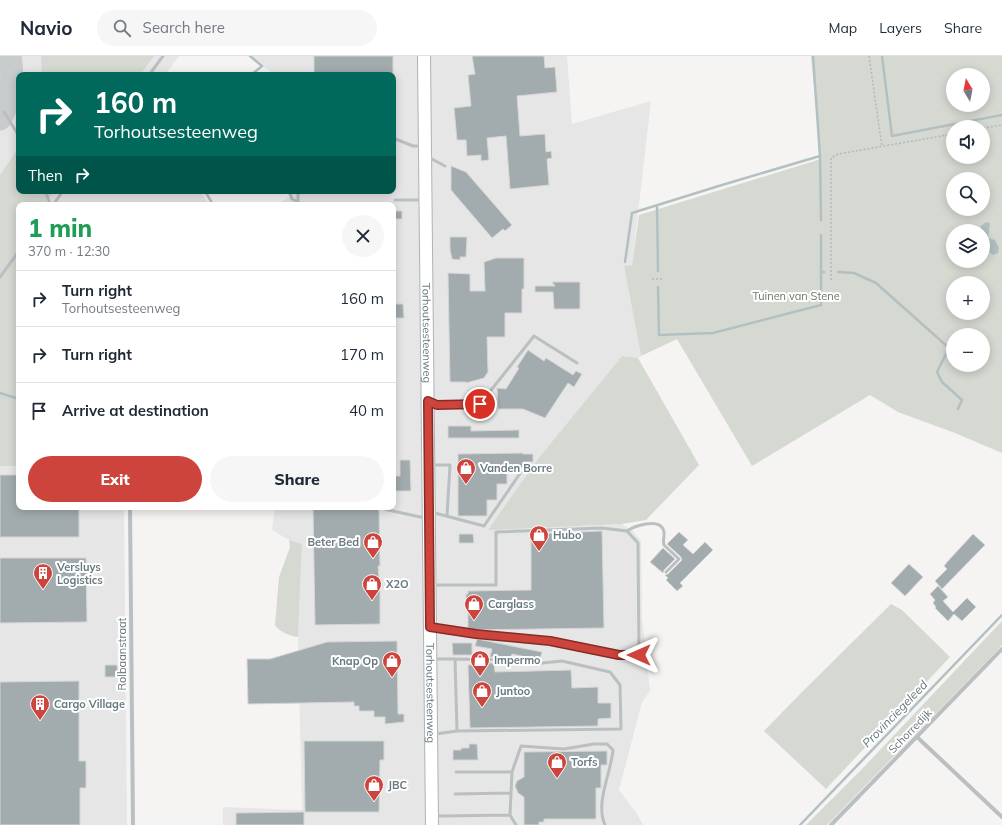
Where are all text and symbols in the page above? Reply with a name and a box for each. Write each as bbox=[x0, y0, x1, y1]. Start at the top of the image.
search box bbox=[97, 10, 377, 46]
text: Navio bbox=[20, 16, 73, 40]
icon: search bbox=[111, 17, 133, 39]
text: Search here bbox=[143, 18, 225, 37]
text: Map bbox=[828, 19, 857, 37]
text: Layers bbox=[879, 19, 922, 37]
text: Share bbox=[944, 19, 982, 37]
north arrow bbox=[946, 68, 990, 112]
map controls bbox=[946, 68, 990, 372]
text: 160 m bbox=[94, 85, 177, 120]
icon: right bbox=[28, 88, 80, 140]
text: Torhoutsesteenweg bbox=[94, 120, 258, 143]
button: sound bbox=[946, 120, 990, 164]
icon: right bbox=[71, 164, 93, 186]
text: Then bbox=[28, 166, 63, 185]
button: search bbox=[946, 172, 990, 216]
text: 1 min bbox=[28, 213, 92, 243]
button: close bbox=[342, 215, 384, 257]
button: layers bbox=[946, 224, 990, 268]
text: 370 m · 12:30 bbox=[28, 243, 110, 259]
button: + bbox=[946, 276, 990, 320]
text: Turn right bbox=[62, 281, 132, 300]
street label: Torhoutsesteenweg bbox=[419, 283, 434, 383]
icon: right bbox=[28, 288, 50, 310]
text: 160 m bbox=[340, 289, 384, 308]
park label: Tuinen van Stene bbox=[752, 289, 840, 303]
text: Torhoutsesteenweg bbox=[62, 300, 180, 316]
button: − bbox=[946, 328, 990, 372]
icon: right bbox=[28, 344, 50, 366]
text: Turn right bbox=[62, 345, 132, 364]
text: 170 m bbox=[340, 345, 384, 364]
pin bbox=[463, 387, 497, 421]
icon: arrive bbox=[469, 393, 491, 415]
icon: arrive bbox=[28, 400, 50, 422]
text: Arrive at destination bbox=[62, 401, 209, 420]
text: 40 m bbox=[349, 401, 384, 420]
button: Exit bbox=[28, 456, 202, 502]
button: Share bbox=[210, 456, 384, 502]
shop icon: Vanden Borre bbox=[455, 457, 477, 485]
place label: Vanden Borre bbox=[479, 461, 552, 475]
shop icon: Hubo bbox=[528, 524, 550, 552]
place label: Hubo bbox=[553, 528, 582, 542]
shop icon: Beter Bed bbox=[362, 531, 384, 559]
place label: Beter Bed bbox=[307, 535, 359, 549]
place label: Versluys Logistics bbox=[56, 560, 103, 587]
building icon: Versluys Logistics bbox=[32, 562, 54, 590]
shop icon: X2O bbox=[361, 573, 383, 601]
place label: X2O bbox=[385, 577, 409, 591]
shop icon: Carglass bbox=[463, 593, 485, 621]
place label: Carglass bbox=[488, 597, 534, 611]
street label: Rolbaanstraat bbox=[115, 617, 129, 690]
position arrow bbox=[618, 634, 660, 676]
street label: Torhoutsesteenweg bbox=[423, 643, 438, 743]
shop icon: Impermo bbox=[469, 649, 491, 677]
shop icon: Knap Op bbox=[381, 650, 403, 678]
place label: Impermo bbox=[494, 653, 541, 667]
place label: Knap Op bbox=[332, 654, 378, 668]
water label: Provinciegeleed bbox=[859, 677, 931, 750]
shop icon: Juntoo bbox=[471, 680, 493, 708]
place label: Juntoo bbox=[496, 684, 531, 698]
building icon: Cargo Village bbox=[29, 693, 51, 721]
place label: Cargo Village bbox=[54, 697, 125, 711]
street label: Schorredijk bbox=[885, 706, 935, 756]
shop icon: Torfs bbox=[546, 751, 568, 779]
place label: Torfs bbox=[571, 755, 598, 769]
shop icon: JBC bbox=[363, 774, 385, 802]
place label: JBC bbox=[388, 778, 408, 792]

